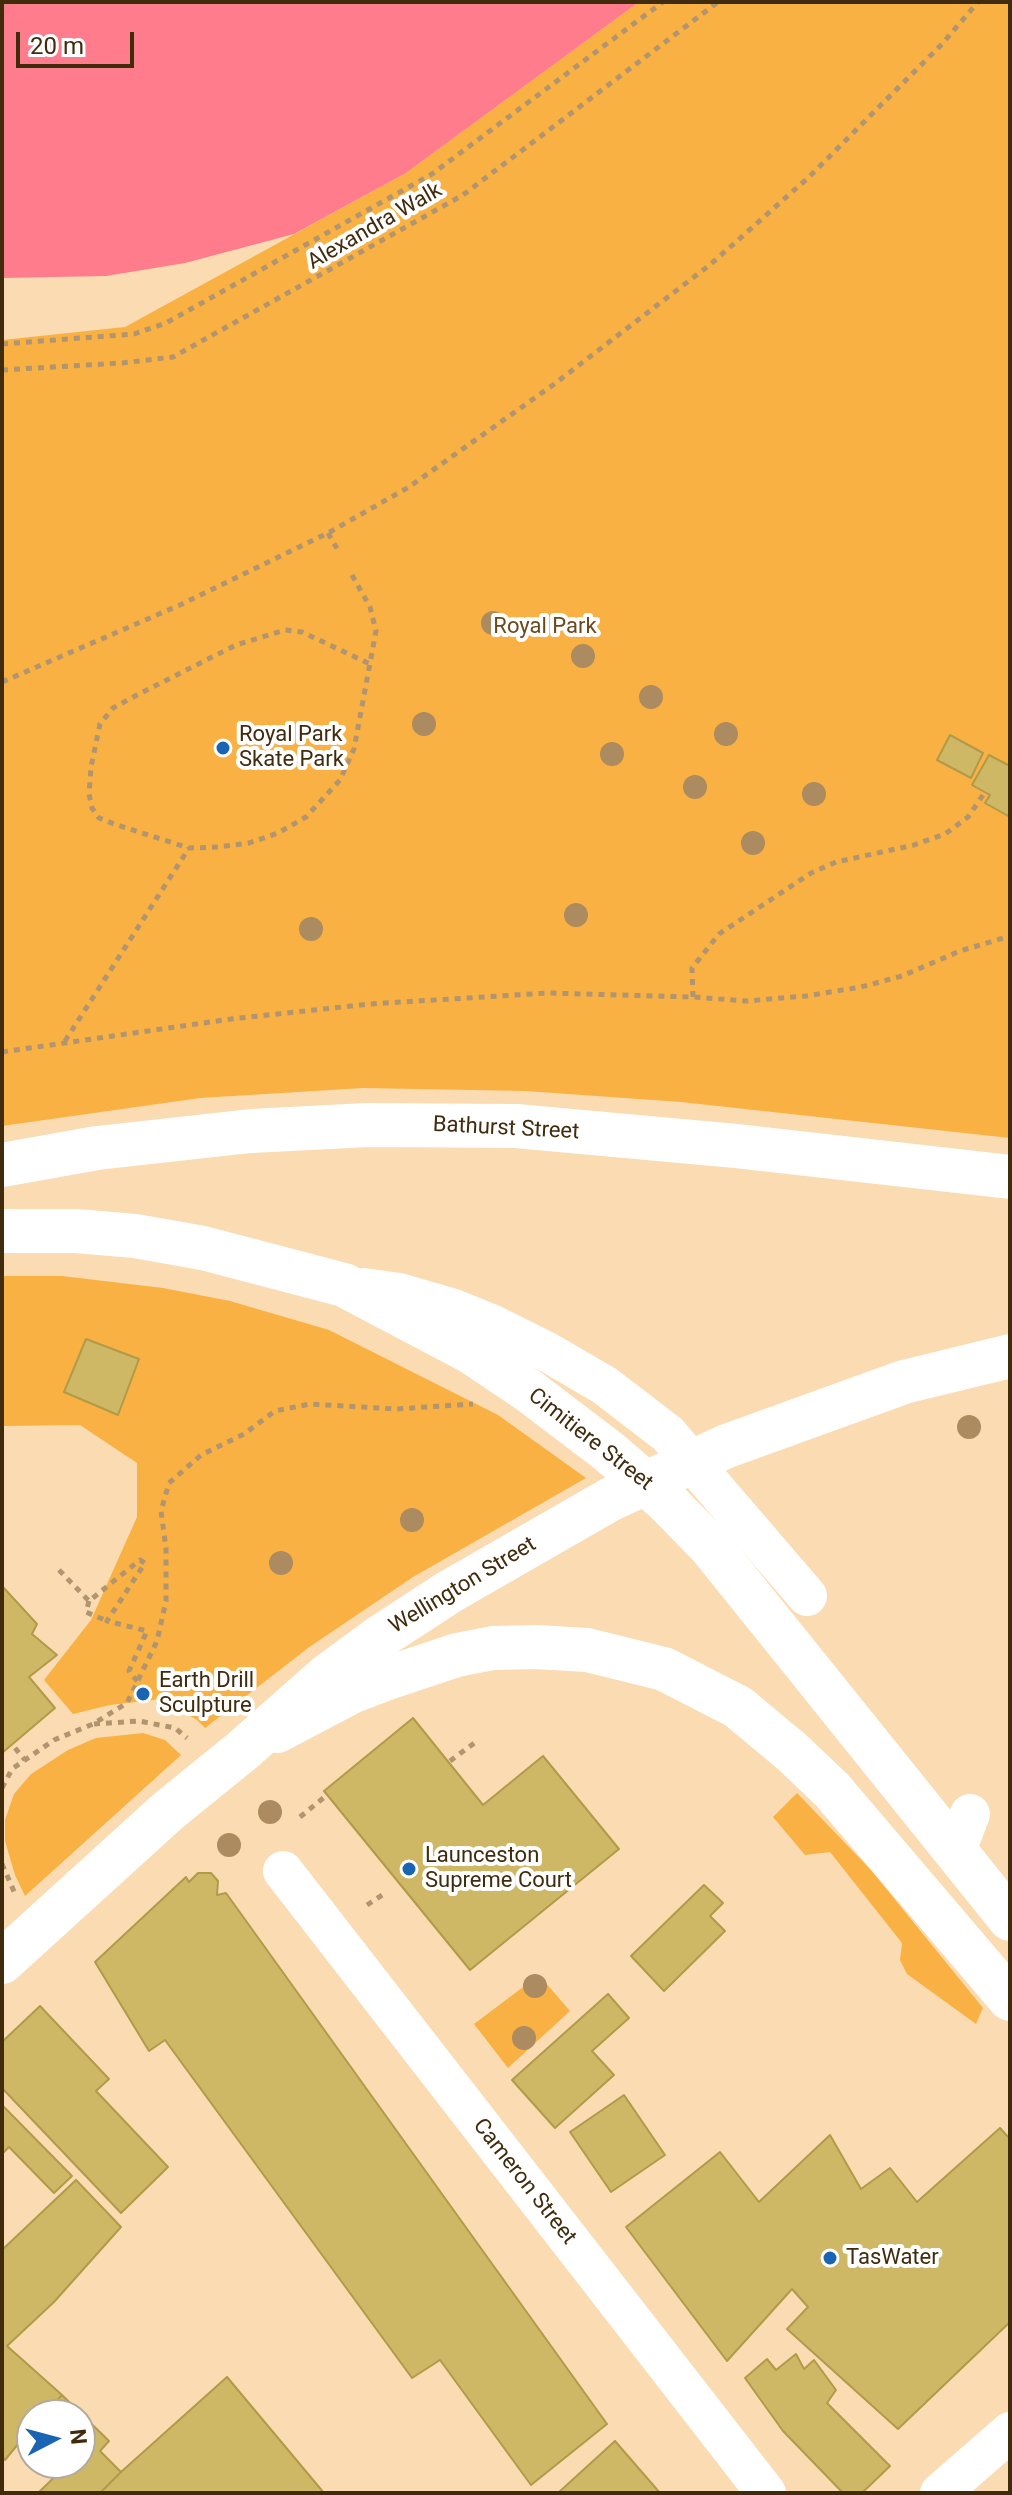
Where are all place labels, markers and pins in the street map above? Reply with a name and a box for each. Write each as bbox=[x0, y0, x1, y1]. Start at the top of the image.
place label: Royal Park Skate Park bbox=[239, 722, 344, 774]
marker: Royal Park Skate Park bbox=[214, 739, 232, 757]
place label: Earth Drill Sculpture bbox=[159, 1668, 254, 1720]
marker: Earth Drill Sculpture bbox=[134, 1685, 152, 1703]
place label: Launceston Supreme Court bbox=[425, 1843, 572, 1894]
marker: Launceston Supreme Court bbox=[400, 1860, 418, 1878]
place label: TasWater bbox=[846, 2245, 939, 2271]
marker: TasWater bbox=[821, 2249, 839, 2267]

